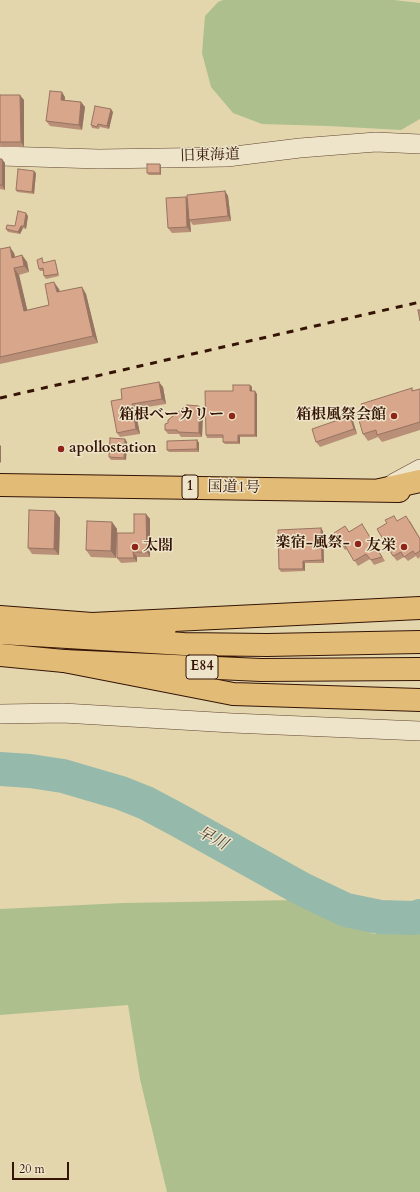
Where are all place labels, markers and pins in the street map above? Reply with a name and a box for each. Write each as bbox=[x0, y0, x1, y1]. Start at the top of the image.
place label: 箱根ベーカリー bbox=[119, 407, 224, 425]
place label: 箱根風祭会館 bbox=[296, 407, 386, 425]
marker: 箱根ベーカリー bbox=[227, 411, 237, 421]
marker: 箱根風祭会館 bbox=[389, 411, 399, 421]
place label: apollostation bbox=[69, 440, 157, 458]
marker: apollostation bbox=[56, 444, 66, 454]
place label: 楽宿-風祭- bbox=[276, 535, 350, 553]
place label: 太閤 bbox=[143, 538, 173, 556]
place label: 友栄 bbox=[366, 538, 396, 556]
marker: 楽宿-風祭- bbox=[353, 539, 363, 549]
marker: 太閤 bbox=[130, 542, 140, 552]
marker: 友栄 bbox=[399, 542, 409, 552]

